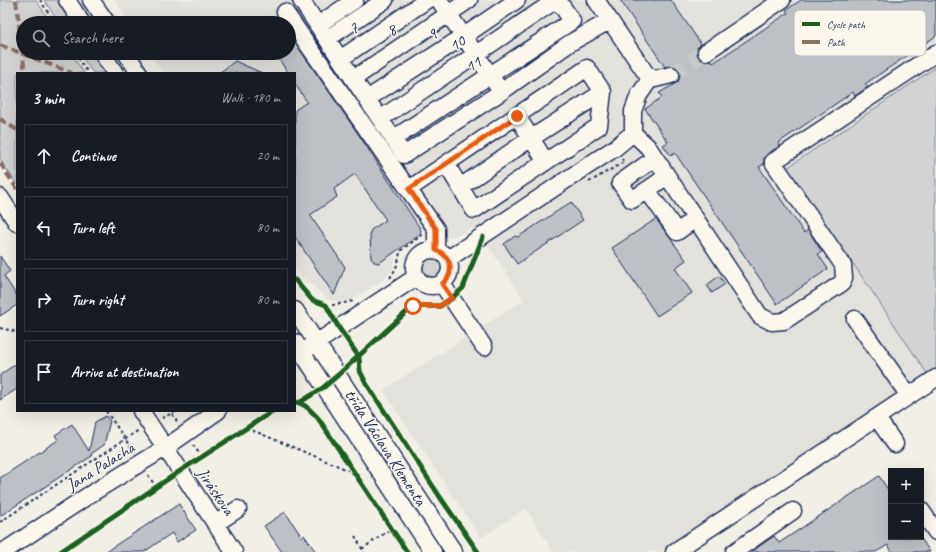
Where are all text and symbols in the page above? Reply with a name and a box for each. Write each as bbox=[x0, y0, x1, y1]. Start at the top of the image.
legend bbox=[794, 10, 926, 56]
search box bbox=[16, 16, 296, 60]
street label: 7 bbox=[344, 17, 363, 39]
text: Cycle path bbox=[827, 17, 866, 31]
street label: 8 bbox=[382, 18, 402, 41]
street label: 9 bbox=[423, 23, 442, 45]
icon: search bbox=[30, 27, 52, 49]
text: Search here bbox=[62, 29, 123, 48]
street label: 10 bbox=[445, 30, 471, 56]
text: Path bbox=[827, 35, 846, 49]
street label: 11 bbox=[461, 51, 487, 77]
text: 3 min bbox=[32, 88, 65, 109]
text: Walk · 180 m bbox=[221, 90, 280, 106]
route end bbox=[508, 107, 526, 125]
icon: ahead bbox=[33, 145, 55, 167]
text: Continue bbox=[71, 147, 116, 166]
text: 20 m bbox=[257, 148, 279, 164]
icon: left bbox=[33, 217, 55, 239]
text: Turn left bbox=[71, 219, 114, 238]
text: 80 m bbox=[257, 220, 279, 236]
icon: right bbox=[33, 289, 55, 311]
text: Turn right bbox=[71, 291, 124, 310]
text: 80 m bbox=[257, 292, 279, 308]
route start bbox=[404, 297, 422, 315]
icon: arrive bbox=[33, 361, 55, 383]
text: Arrive at destination bbox=[71, 363, 178, 382]
street label: třída Václava Klementa bbox=[340, 385, 432, 511]
street label: Jana Palacha bbox=[61, 437, 139, 496]
street label: Jiráskova bbox=[192, 463, 240, 520]
map controls bbox=[888, 468, 924, 540]
button: + bbox=[888, 468, 924, 504]
button: − bbox=[888, 504, 924, 540]

